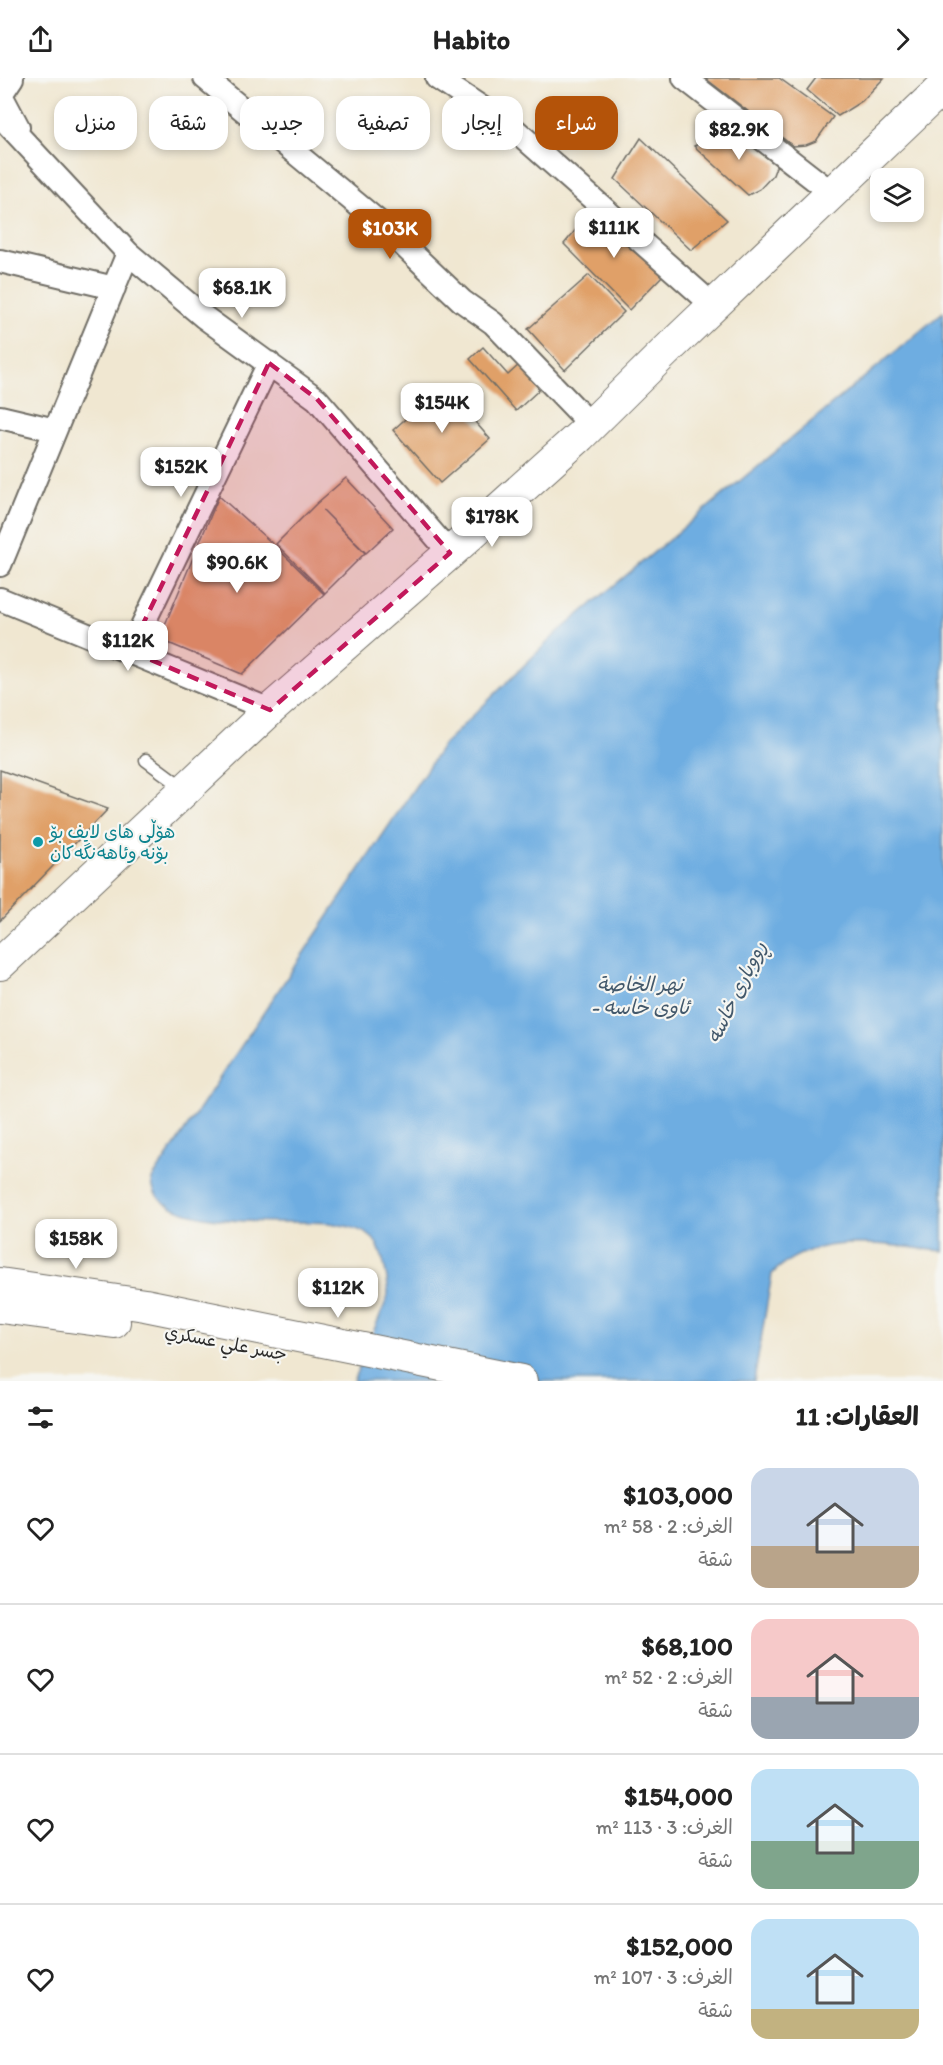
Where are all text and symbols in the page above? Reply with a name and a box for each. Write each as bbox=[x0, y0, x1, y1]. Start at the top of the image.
icon: share bbox=[24, 23, 57, 56]
text: Habito bbox=[433, 23, 510, 56]
icon: forward bbox=[886, 23, 919, 56]
chip: منزل bbox=[54, 96, 137, 150]
chip: شقة bbox=[149, 96, 228, 150]
chip: جديد bbox=[240, 96, 324, 150]
chip: تصفية bbox=[336, 96, 430, 150]
chip: إيجار bbox=[442, 96, 523, 150]
chip: شراء bbox=[535, 96, 618, 150]
pin: $82.9K bbox=[690, 110, 788, 161]
text: $82.9K bbox=[709, 117, 769, 141]
map controls bbox=[870, 168, 924, 222]
button: layers bbox=[870, 168, 924, 222]
pin: $111K bbox=[572, 208, 656, 259]
pin: $103K bbox=[348, 209, 432, 260]
text: $111K bbox=[589, 215, 639, 239]
text: $103K bbox=[362, 216, 418, 240]
pin: $68.1K bbox=[193, 268, 291, 319]
text: $68.1K bbox=[213, 275, 271, 299]
pin: $154K bbox=[400, 383, 484, 434]
text: $154K bbox=[415, 390, 469, 414]
pin: $152K bbox=[139, 447, 223, 498]
text: $152K bbox=[154, 454, 208, 478]
pin: $178K bbox=[450, 497, 534, 548]
text: $178K bbox=[465, 504, 519, 528]
pin: $90.6K bbox=[188, 543, 286, 594]
text: $90.6K bbox=[206, 550, 268, 574]
pin: $112K bbox=[86, 621, 170, 672]
text: $112K bbox=[102, 628, 154, 652]
place label: هۆڵی های لایف بۆ بۆنە وئاهەنگەکان bbox=[48, 819, 175, 864]
marker: هۆڵی های لایف بۆ بۆنە وئاهەنگەکان bbox=[31, 835, 45, 849]
water label: ڕووباری خاسە bbox=[701, 937, 776, 1049]
water label: نهر الخاصة - ئاوی خاسە bbox=[591, 972, 692, 1019]
pin: $158K bbox=[34, 1219, 118, 1270]
text: $158K bbox=[49, 1226, 103, 1250]
pin: $112K bbox=[296, 1268, 380, 1319]
text: $112K bbox=[312, 1275, 364, 1299]
street label: جسر علي عسكري bbox=[162, 1320, 289, 1371]
text: العقارات: 11 bbox=[796, 1400, 919, 1432]
icon: filters bbox=[24, 1401, 57, 1434]
text: $103,000 bbox=[623, 1479, 733, 1511]
icon: home bbox=[799, 1492, 871, 1564]
icon: heart bbox=[24, 1512, 57, 1545]
text: الغرف: 2 · 58 m² bbox=[604, 1514, 733, 1538]
text: شقة bbox=[698, 1547, 733, 1571]
text: $68,100 bbox=[642, 1630, 733, 1662]
icon: home bbox=[799, 1643, 871, 1715]
icon: heart bbox=[24, 1663, 57, 1696]
text: الغرف: 2 · 52 m² bbox=[605, 1665, 733, 1689]
text: شقة bbox=[698, 1698, 733, 1722]
text: $154,000 bbox=[624, 1780, 733, 1812]
icon: home bbox=[799, 1793, 871, 1865]
icon: heart bbox=[24, 1813, 57, 1846]
text: الغرف: 3 · 113 m² bbox=[596, 1815, 733, 1839]
text: شقة bbox=[698, 1848, 733, 1872]
text: $152,000 bbox=[626, 1930, 733, 1962]
icon: home bbox=[799, 1943, 871, 2015]
icon: heart bbox=[24, 1963, 57, 1996]
text: الغرف: 3 · 107 m² bbox=[594, 1965, 733, 1989]
text: شقة bbox=[698, 1998, 733, 2022]

